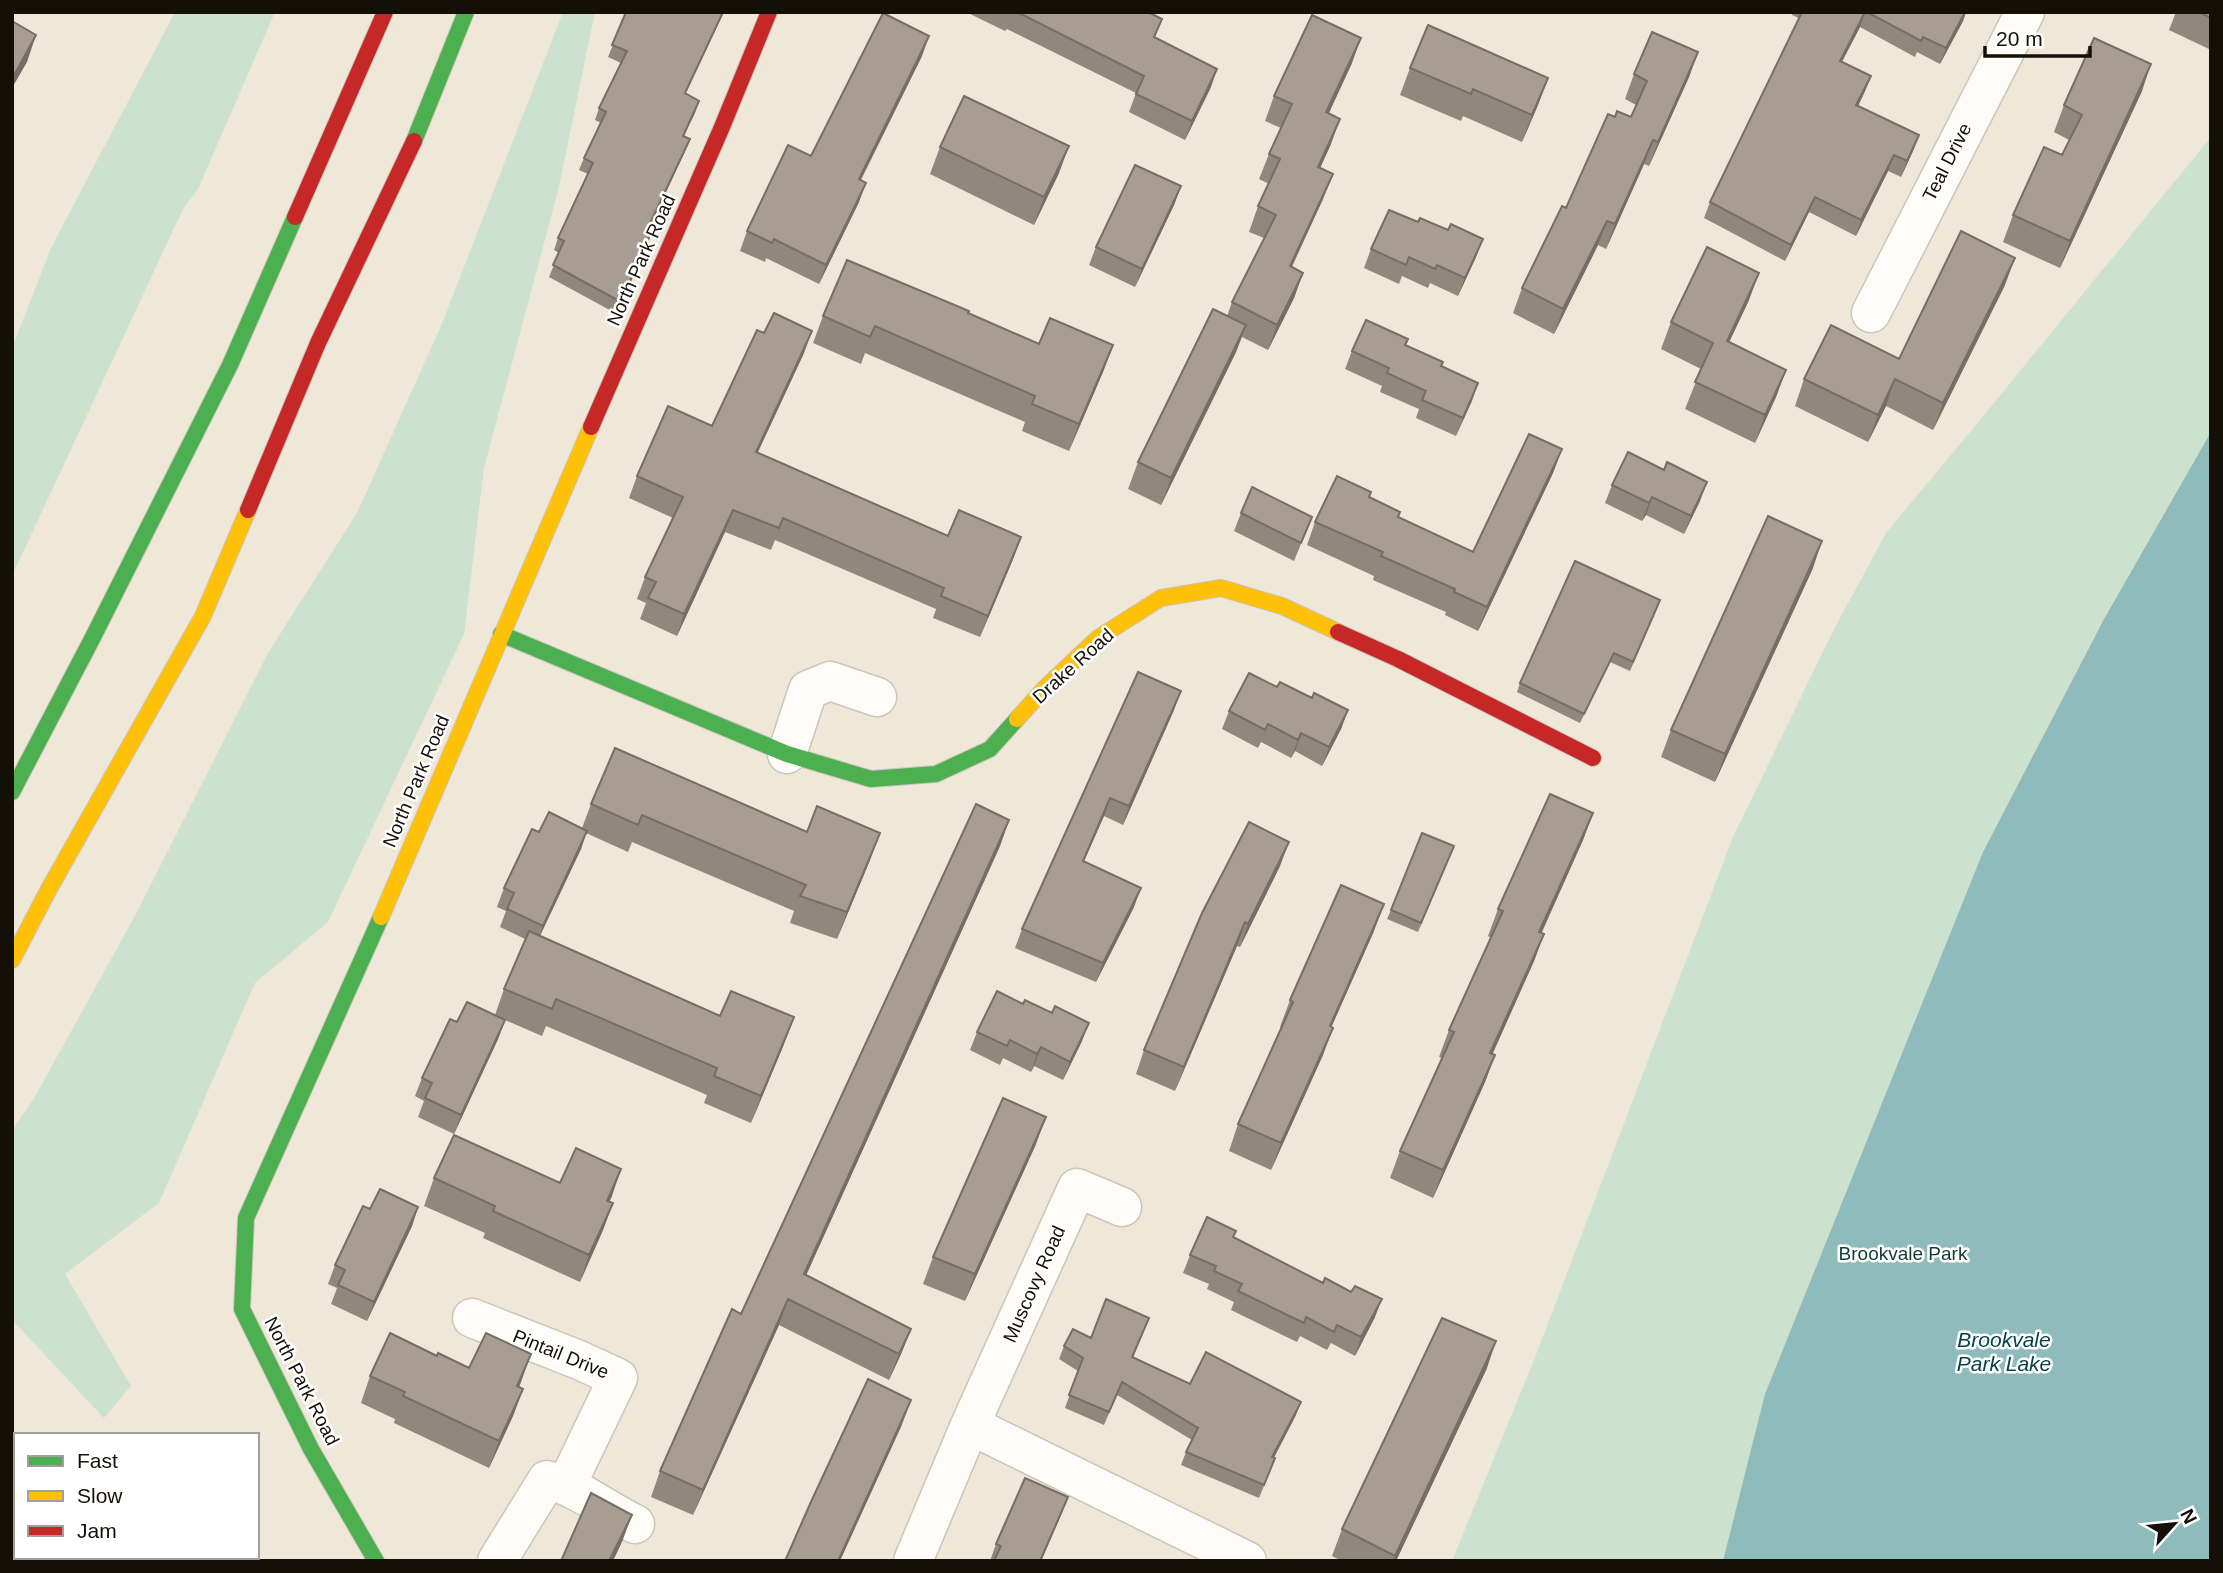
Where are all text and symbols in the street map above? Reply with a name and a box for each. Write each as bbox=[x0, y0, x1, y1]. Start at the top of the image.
scale bar bbox=[1985, 14, 2090, 58]
text: 20 m bbox=[1996, 27, 2043, 50]
street label: Teal Drive bbox=[1918, 120, 1976, 204]
street label: North Park Road bbox=[603, 191, 679, 329]
street label: Drake Road bbox=[1028, 624, 1118, 708]
street label: North Park Road bbox=[379, 712, 453, 850]
street label: Muscovy Road bbox=[999, 1222, 1069, 1346]
park label: Brookvale Park bbox=[1839, 1243, 1968, 1264]
street label: North Park Road bbox=[261, 1313, 343, 1449]
street label: Pintail Drive bbox=[510, 1325, 612, 1383]
water label: Brookvale Park Lake bbox=[1957, 1328, 2051, 1375]
legend bbox=[14, 1433, 259, 1559]
text: Fast bbox=[77, 1449, 118, 1472]
text: Slow bbox=[77, 1484, 123, 1507]
north arrow bbox=[2139, 1489, 2209, 1559]
text: N bbox=[2176, 1506, 2201, 1527]
text: Jam bbox=[77, 1519, 117, 1542]

